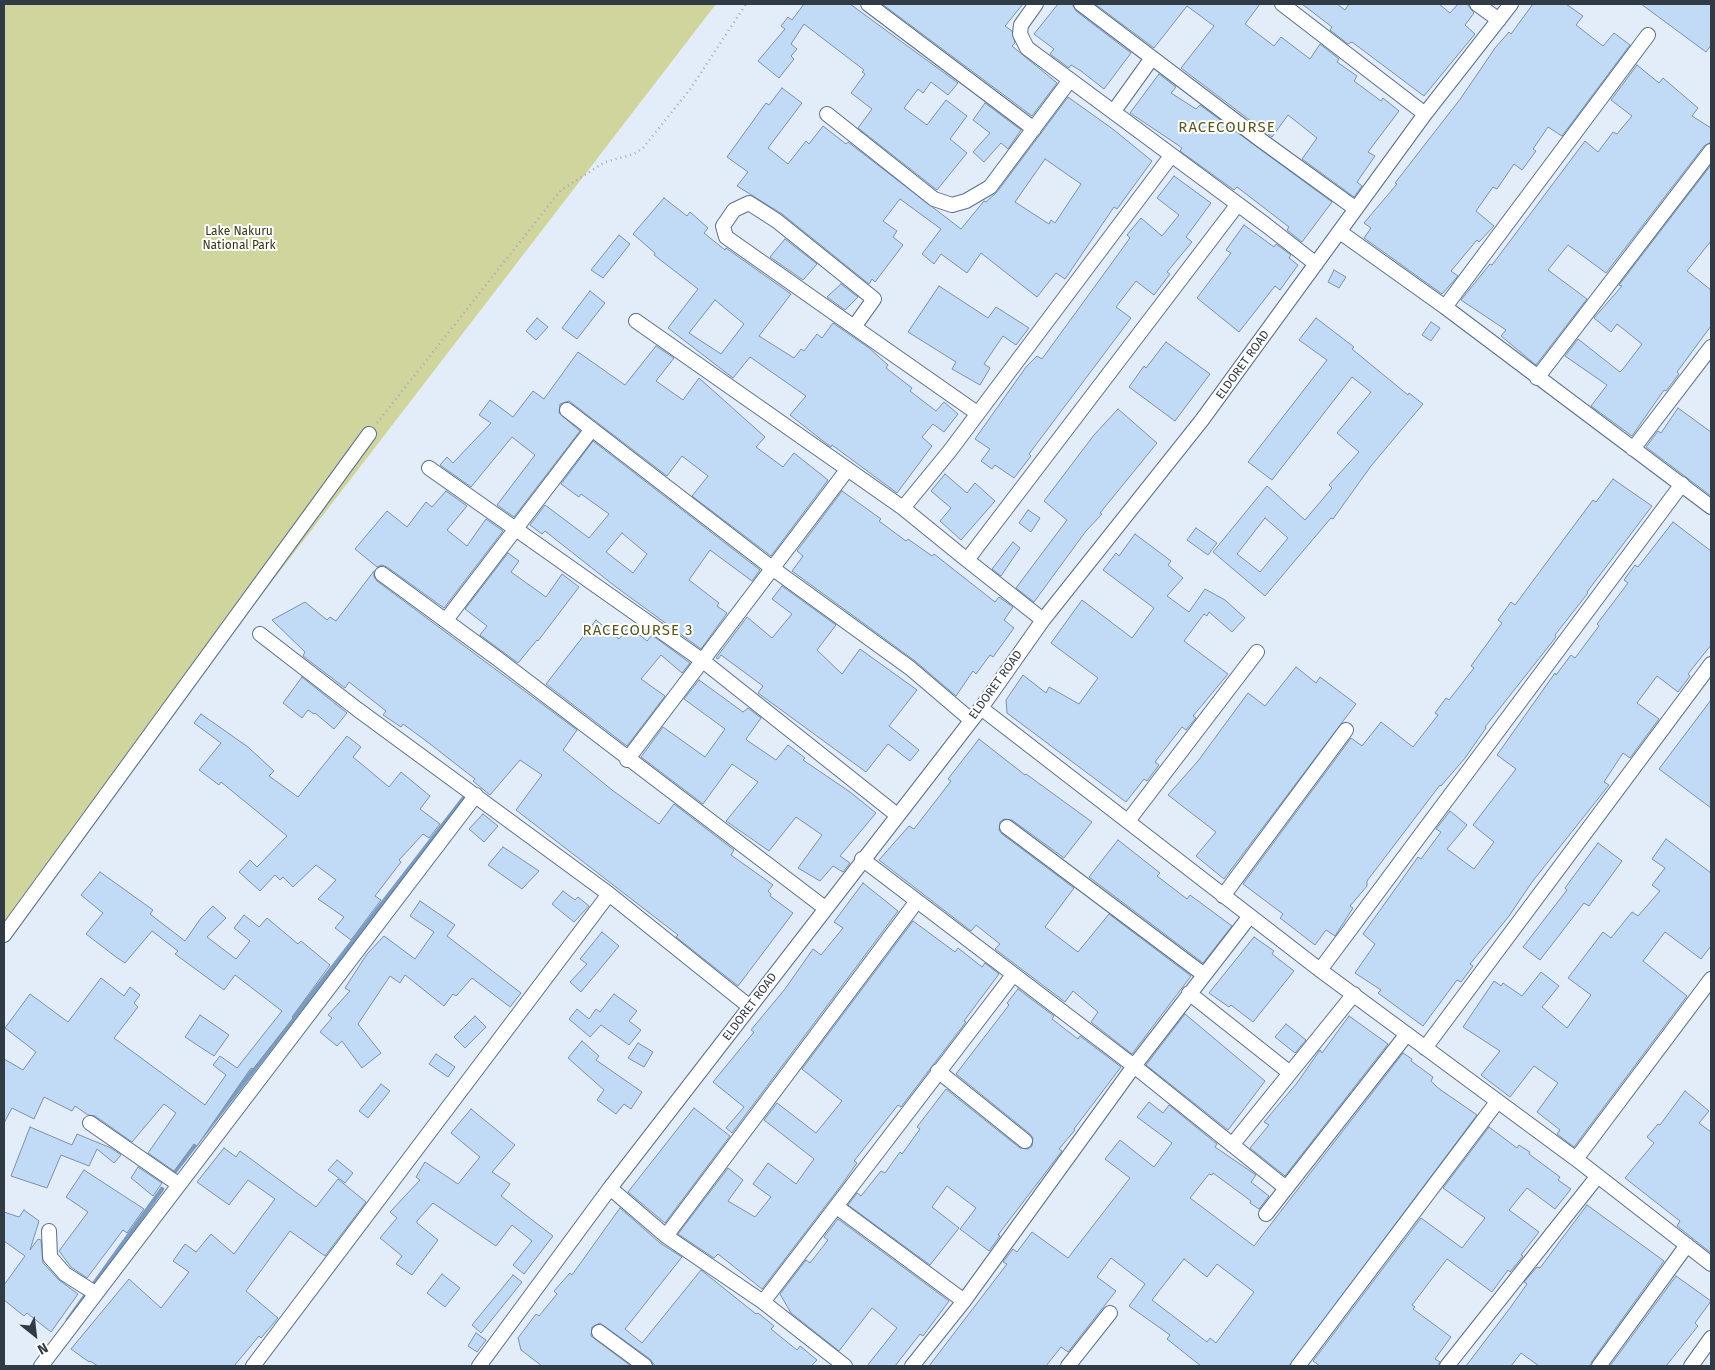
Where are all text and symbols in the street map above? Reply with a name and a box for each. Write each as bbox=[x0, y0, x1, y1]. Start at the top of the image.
district label: RACECOURSE bbox=[1177, 119, 1277, 137]
park label: Lake Nakuru National Park bbox=[202, 225, 276, 253]
street label: ELDORET ROAD bbox=[1213, 328, 1273, 402]
district label: RACECOURSE 3 bbox=[581, 622, 695, 640]
street label: ELDORET ROAD bbox=[966, 648, 1026, 722]
street label: ELDORET ROAD bbox=[720, 970, 780, 1044]
north arrow bbox=[10, 1310, 60, 1360]
text: N bbox=[34, 1339, 51, 1358]

